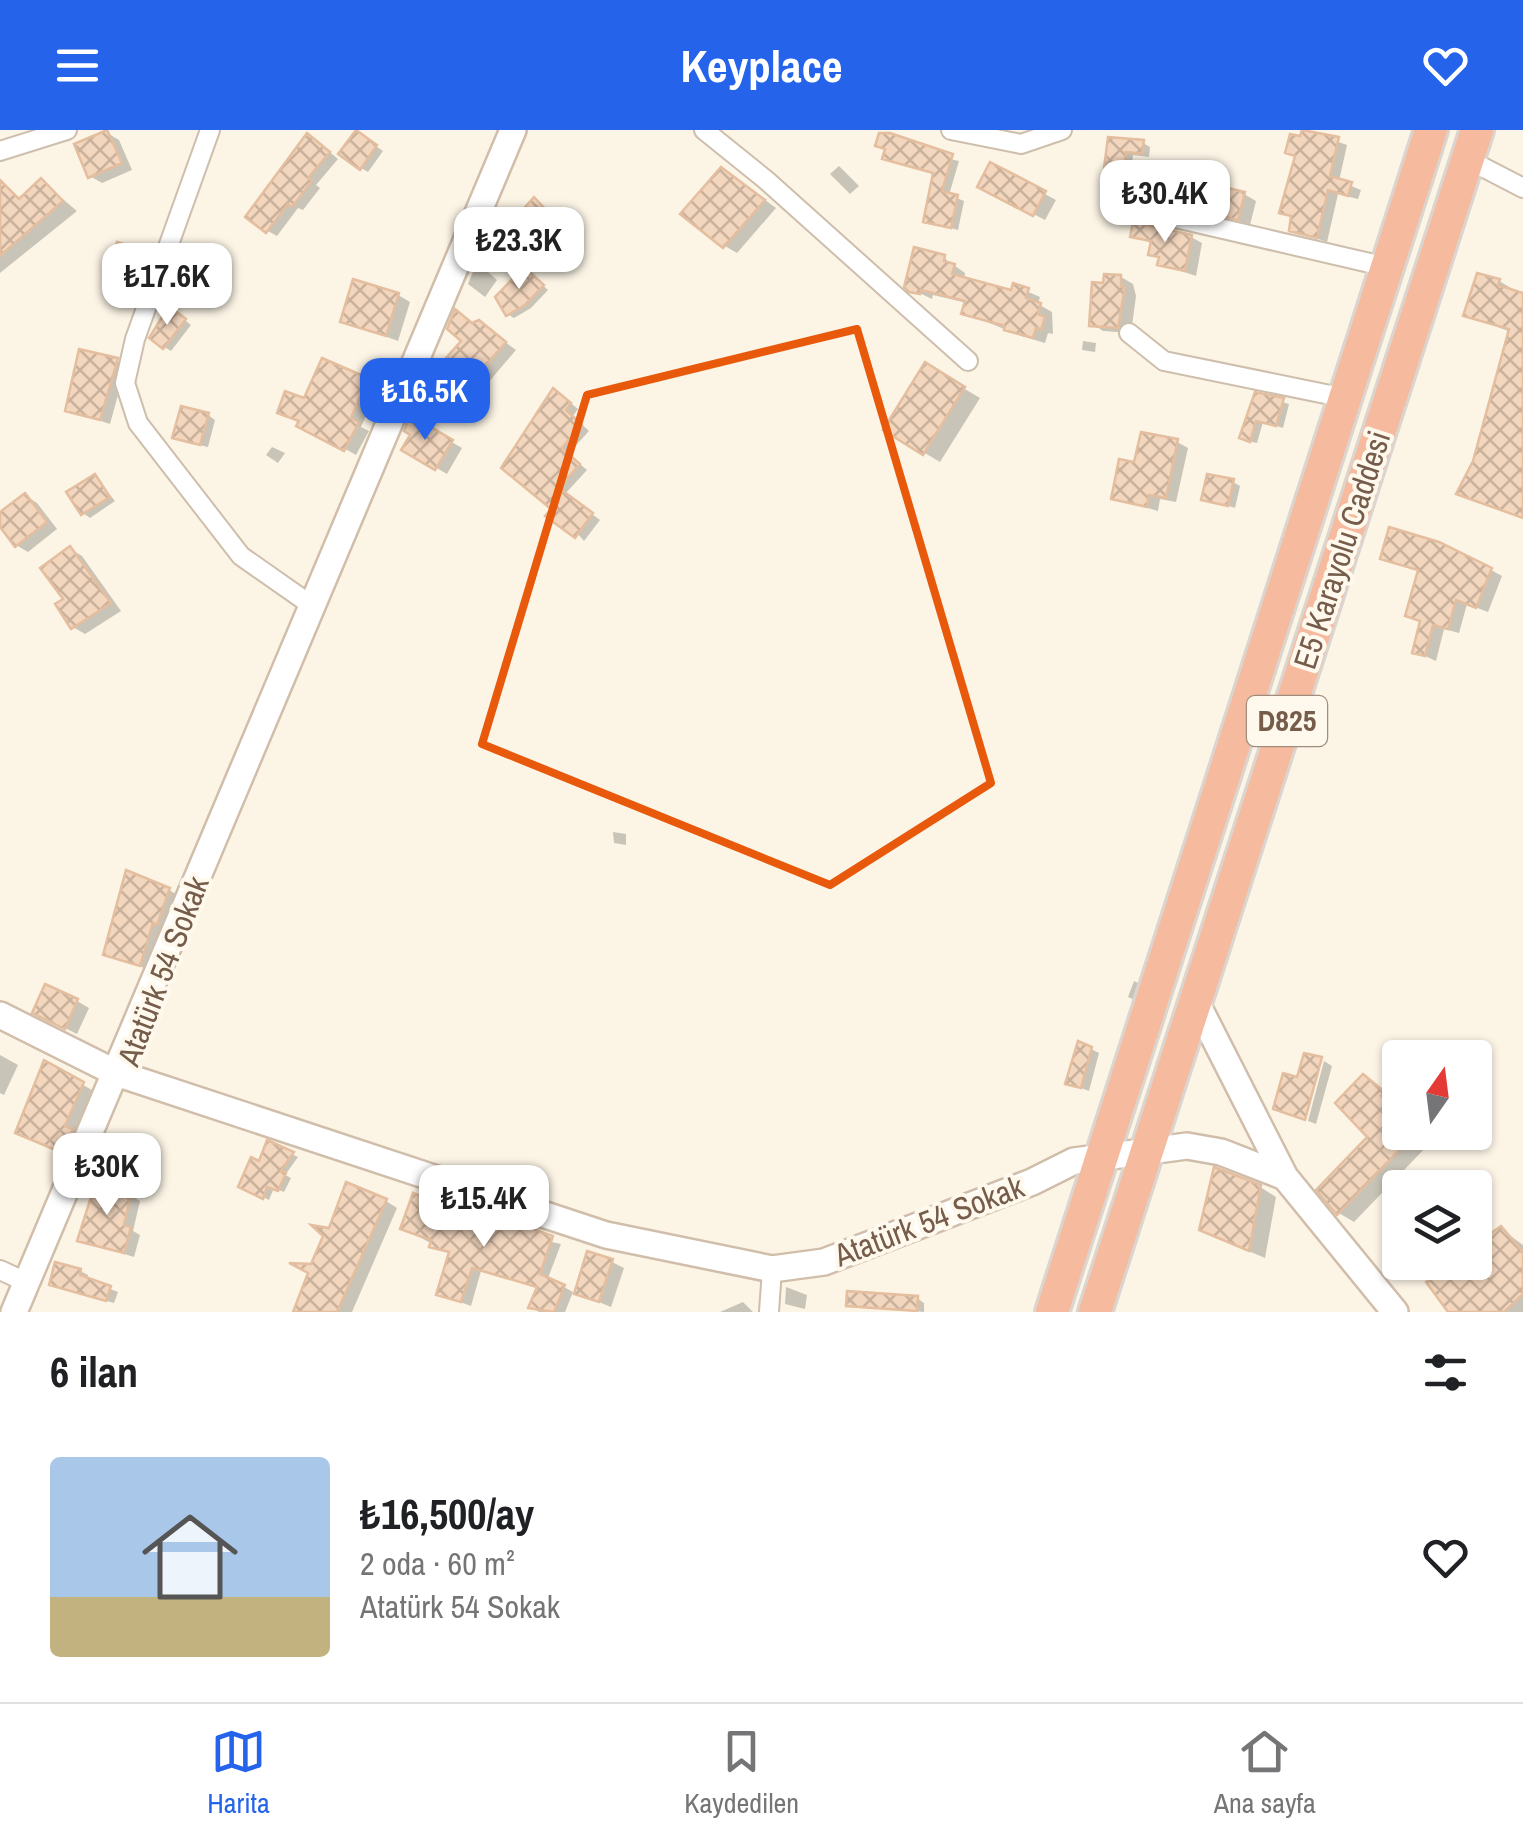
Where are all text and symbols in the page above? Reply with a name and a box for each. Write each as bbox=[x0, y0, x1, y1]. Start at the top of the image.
text: Keyplace bbox=[680, 35, 843, 96]
icon: menu bbox=[50, 38, 105, 93]
icon: heart bbox=[1418, 38, 1473, 93]
pin: ₺30.4K bbox=[1084, 160, 1246, 245]
text: ₺30.4K bbox=[1122, 171, 1208, 214]
pin: ₺23.3K bbox=[438, 207, 600, 292]
text: ₺23.3K bbox=[476, 218, 562, 261]
pin: ₺17.6K bbox=[86, 243, 248, 328]
text: ₺17.6K bbox=[124, 254, 210, 297]
pin: ₺16.5K bbox=[344, 358, 506, 443]
text: ₺16.5K bbox=[382, 369, 468, 412]
street label: E5 Karayolu Caddesi bbox=[1283, 425, 1400, 674]
road number: D825 bbox=[1247, 696, 1327, 746]
street label: Atatürk 54 Sokak bbox=[106, 869, 219, 1073]
north arrow bbox=[1382, 1040, 1492, 1150]
map controls bbox=[1382, 1040, 1492, 1280]
pin: ₺30K bbox=[48, 1133, 166, 1218]
text: ₺30K bbox=[75, 1144, 139, 1187]
street label: Atatürk 54 Sokak bbox=[827, 1164, 1031, 1277]
pin: ₺15.4K bbox=[403, 1165, 565, 1250]
button: layers bbox=[1382, 1170, 1492, 1280]
text: ₺15.4K bbox=[441, 1176, 527, 1219]
text: 6 ilan bbox=[50, 1344, 138, 1400]
icon: filters bbox=[1418, 1345, 1473, 1400]
text: ₺16,500/ay bbox=[360, 1486, 534, 1542]
icon: home bbox=[130, 1497, 250, 1617]
icon: heart bbox=[1418, 1530, 1473, 1585]
text: 2 oda · 60 m² bbox=[360, 1542, 515, 1585]
text: Atatürk 54 Sokak bbox=[360, 1585, 560, 1628]
tab: Harita bbox=[207, 1724, 270, 1822]
tab: Kaydedilen bbox=[684, 1724, 799, 1822]
tab: Ana sayfa bbox=[1214, 1724, 1316, 1822]

